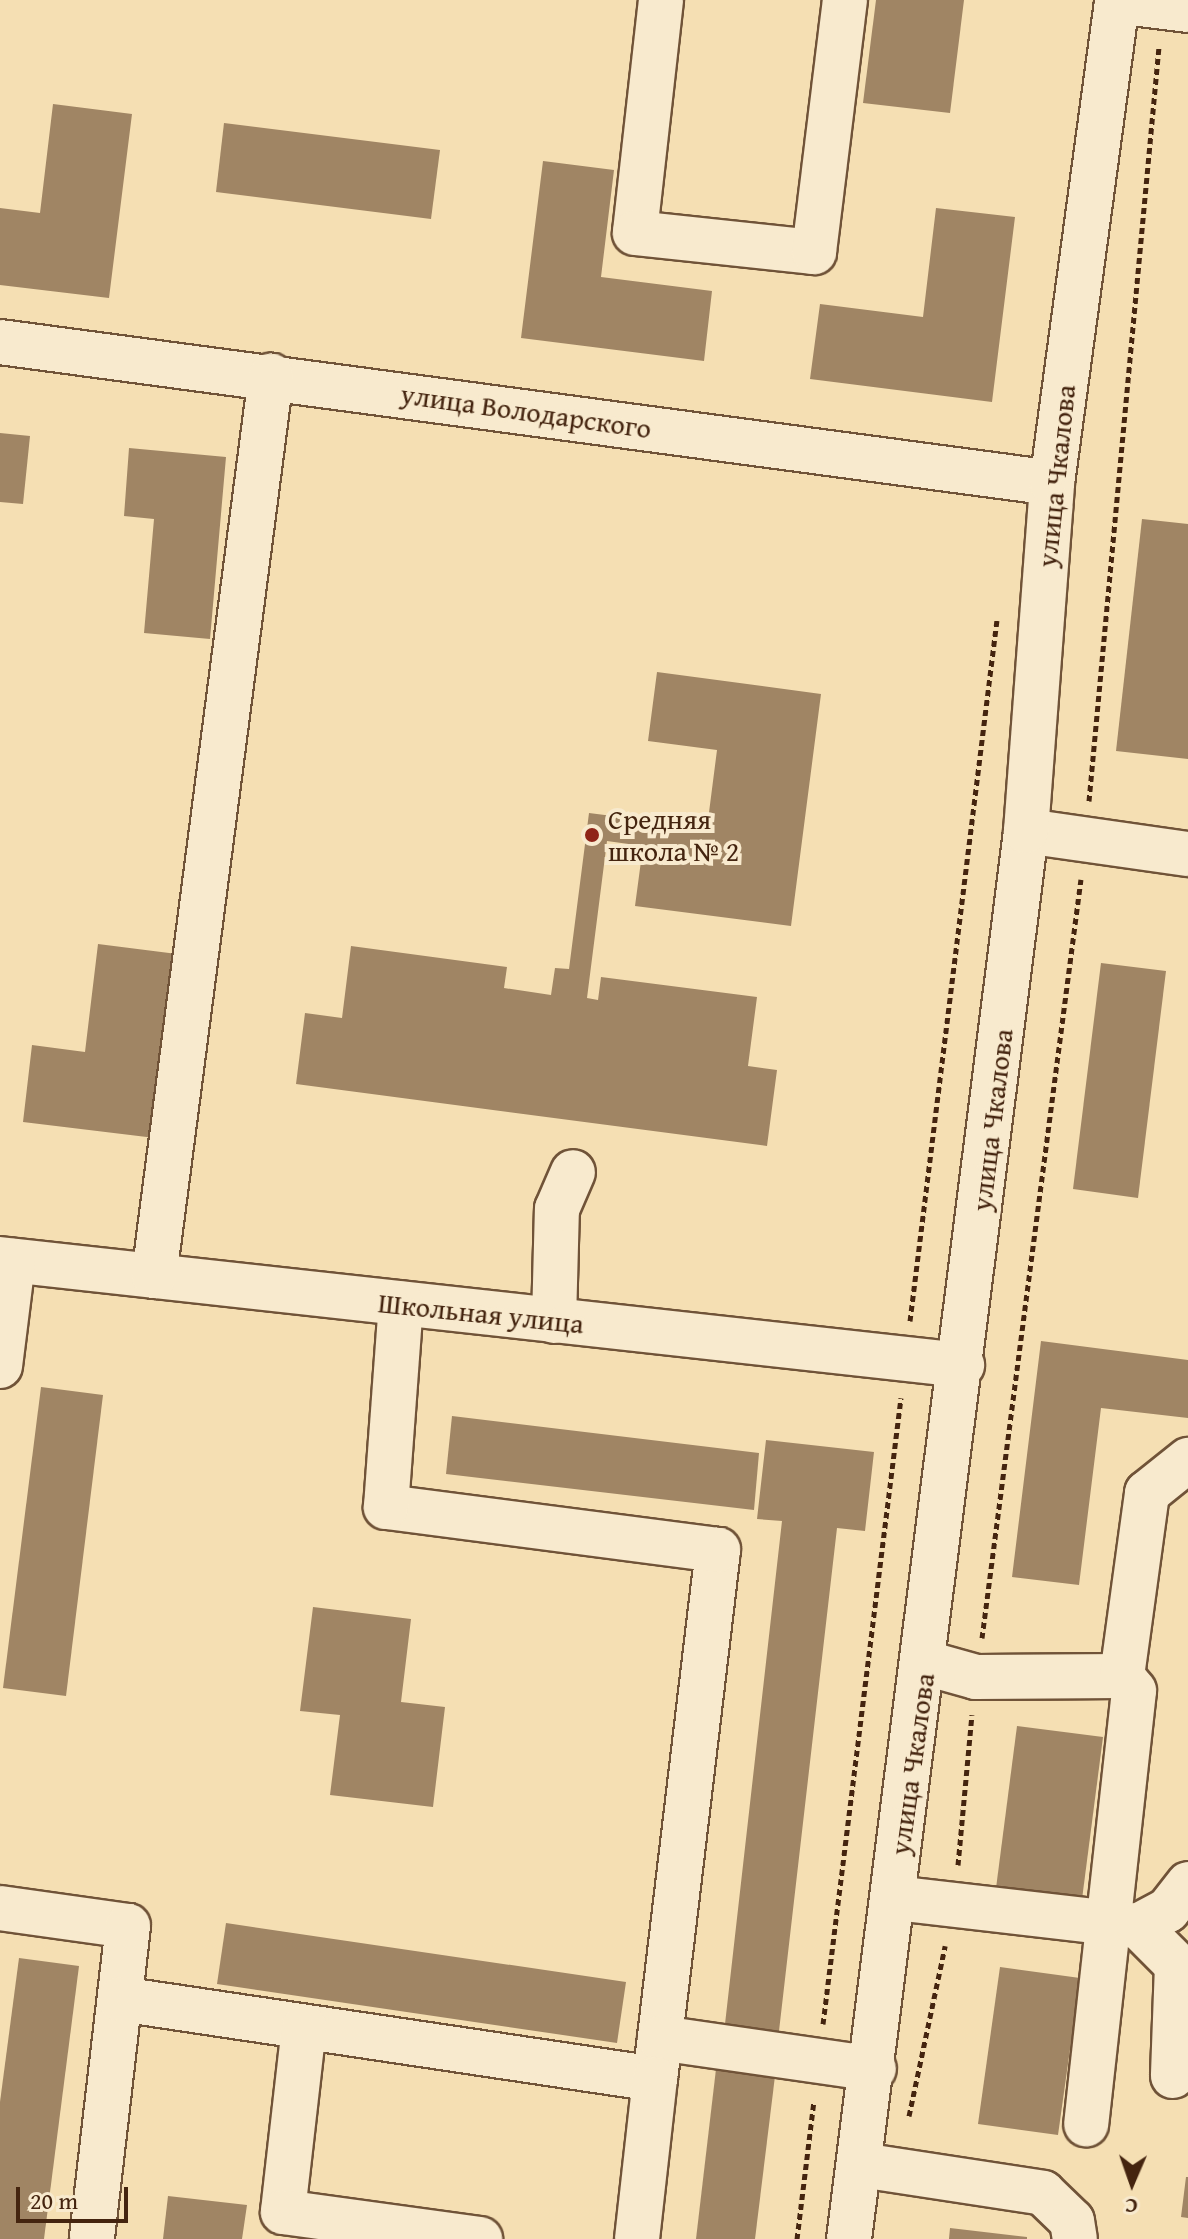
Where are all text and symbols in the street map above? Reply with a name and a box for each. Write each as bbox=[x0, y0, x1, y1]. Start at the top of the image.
street label: улица Володарского bbox=[399, 377, 653, 445]
street label: улица Чкалова bbox=[1030, 383, 1082, 569]
place label: Средняя школа № 2 bbox=[608, 802, 739, 868]
marker: Средняя школа № 2 bbox=[583, 826, 601, 844]
street label: улица Чкалова bbox=[964, 1027, 1020, 1213]
street label: Школьная улица bbox=[377, 1286, 585, 1340]
street label: улица Чкалова bbox=[883, 1671, 941, 1857]
north arrow bbox=[1092, 2143, 1172, 2223]
scale bar bbox=[20, 2171, 132, 2221]
text: 20 m bbox=[30, 2183, 78, 2218]
text: С bbox=[1124, 2191, 1138, 2223]

